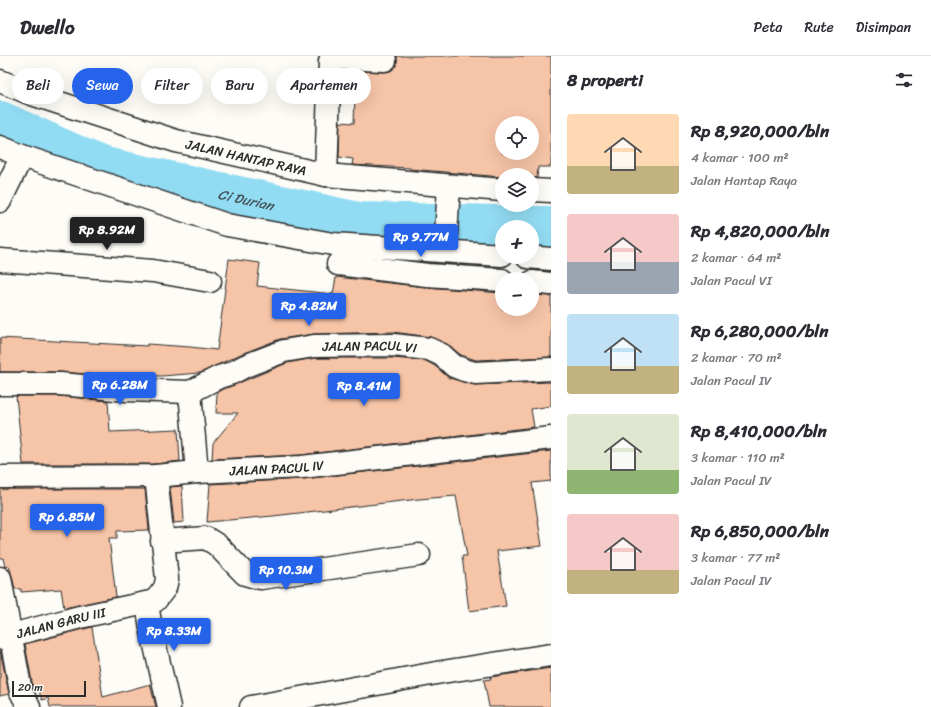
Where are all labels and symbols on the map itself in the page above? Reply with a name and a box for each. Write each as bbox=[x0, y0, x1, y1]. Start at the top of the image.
street label: JALAN HANTAP RAYA bbox=[183, 132, 309, 182]
water label: Ci Durian bbox=[216, 181, 278, 218]
pin: Rp 8.92M bbox=[66, 217, 148, 251]
pin: Rp 9.77M bbox=[380, 224, 462, 258]
pin: Rp 4.82M bbox=[268, 293, 350, 327]
street label: JALAN PACUL VI bbox=[321, 333, 418, 359]
pin: Rp 6.28M bbox=[79, 372, 161, 406]
pin: Rp 8.41M bbox=[323, 373, 405, 407]
street label: JALAN PACUL IV bbox=[228, 453, 325, 482]
pin: Rp 6.85M bbox=[26, 504, 108, 538]
pin: Rp 10.3M bbox=[245, 557, 327, 591]
street label: JALAN GARU III bbox=[13, 600, 109, 645]
pin: Rp 8.33M bbox=[133, 618, 215, 652]
scale bar bbox=[12, 679, 86, 698]

